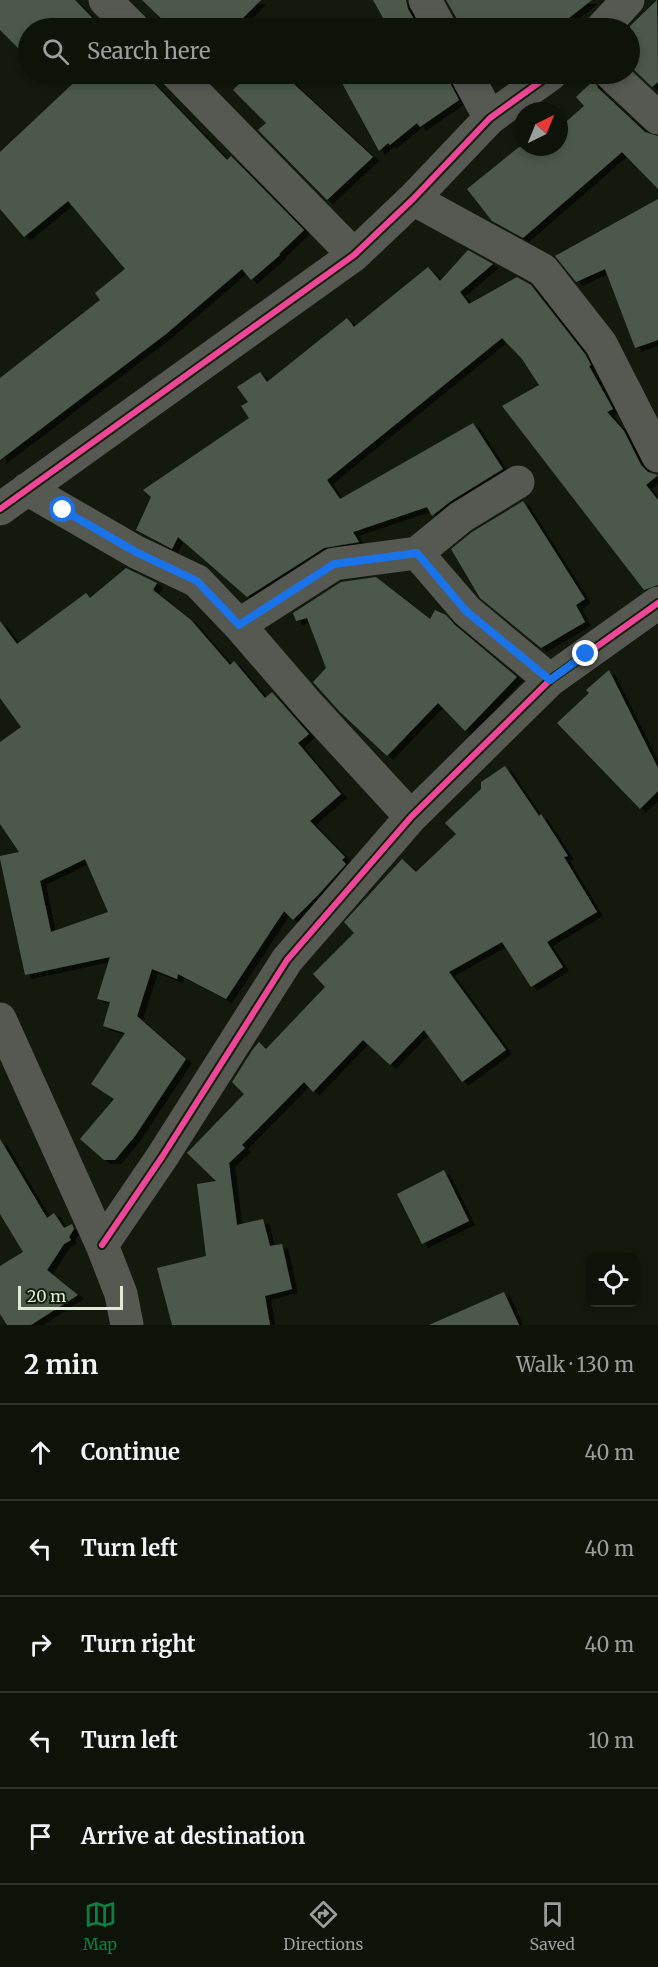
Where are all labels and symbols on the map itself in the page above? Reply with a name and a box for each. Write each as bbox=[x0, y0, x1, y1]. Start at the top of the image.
north arrow bbox=[514, 102, 568, 156]
route start bbox=[49, 496, 75, 522]
route end bbox=[572, 640, 598, 666]
scale bar bbox=[18, 1283, 123, 1310]

